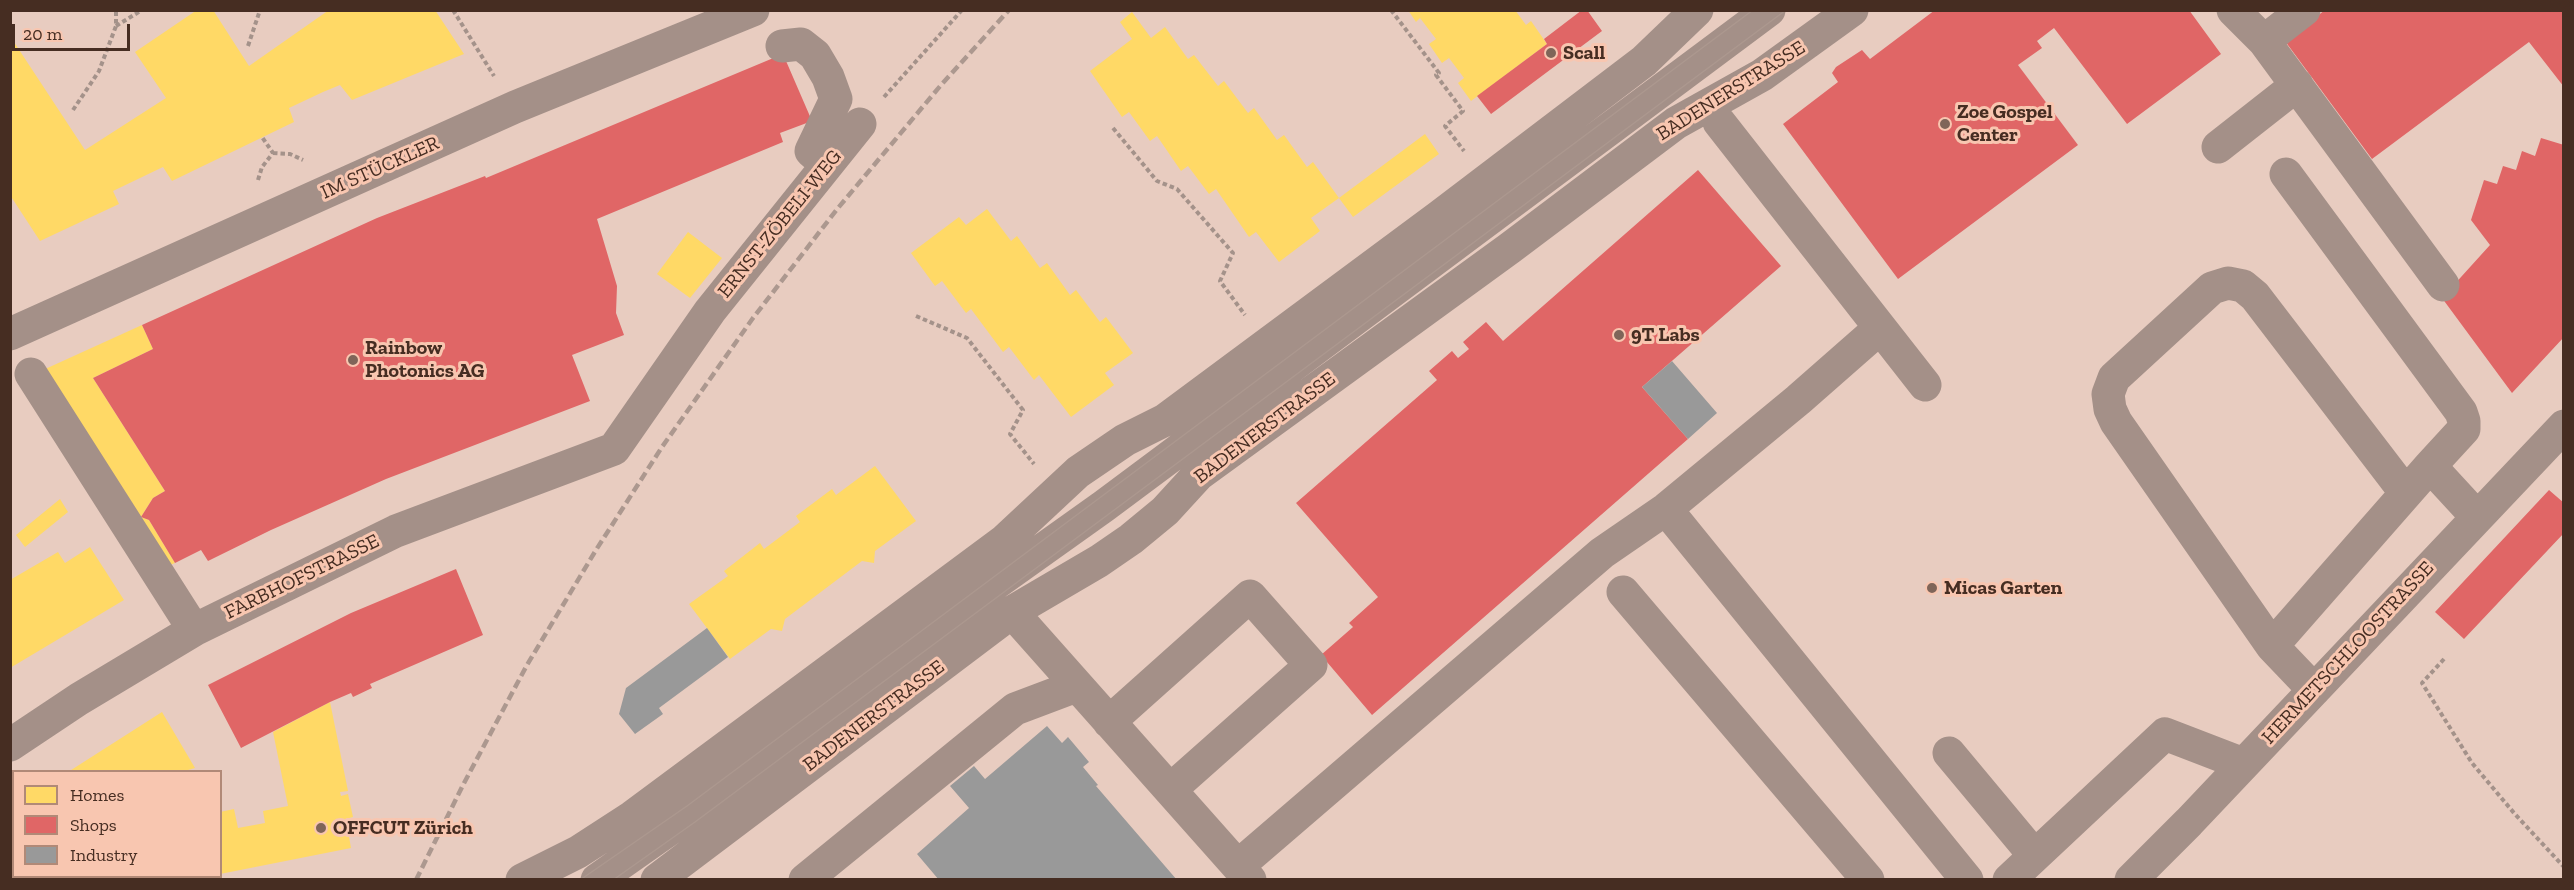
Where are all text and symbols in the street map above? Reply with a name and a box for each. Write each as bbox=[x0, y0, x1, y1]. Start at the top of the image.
scale bar bbox=[15, 12, 134, 50]
text: 20 m bbox=[23, 23, 62, 45]
street label: BADENERSTRASSE bbox=[1652, 36, 1810, 146]
place label: Scall bbox=[1563, 41, 1605, 65]
marker: Scall bbox=[1544, 46, 1558, 60]
place label: Zoe Gospel Center bbox=[1957, 100, 2053, 147]
marker: Zoe Gospel Center bbox=[1938, 117, 1952, 131]
street label: IM STÜCKLER bbox=[317, 131, 443, 205]
street label: ERNST-ZÖBELI-WEG bbox=[713, 145, 847, 303]
place label: 9T Labs bbox=[1631, 323, 1700, 347]
marker: 9T Labs bbox=[1612, 328, 1626, 342]
place label: Rainbow Photonics AG bbox=[365, 336, 484, 383]
marker: Rainbow Photonics AG bbox=[346, 353, 360, 367]
street label: BADENERSTRASSE bbox=[1190, 367, 1340, 489]
street label: FARBHOFSTRASSE bbox=[221, 529, 383, 625]
street label: HERMETSCHLOOSTRASSE bbox=[2257, 557, 2439, 749]
place label: Micas Garten bbox=[1944, 576, 2062, 600]
marker: Micas Garten bbox=[1925, 581, 1939, 595]
street label: BADENERSTRASSE bbox=[799, 655, 949, 777]
legend bbox=[12, 770, 222, 878]
text: Homes bbox=[70, 784, 124, 806]
text: Shops bbox=[70, 814, 117, 836]
place label: OFFCUT Zürich bbox=[333, 816, 473, 840]
marker: OFFCUT Zürich bbox=[314, 821, 328, 835]
text: Industry bbox=[70, 844, 137, 866]

